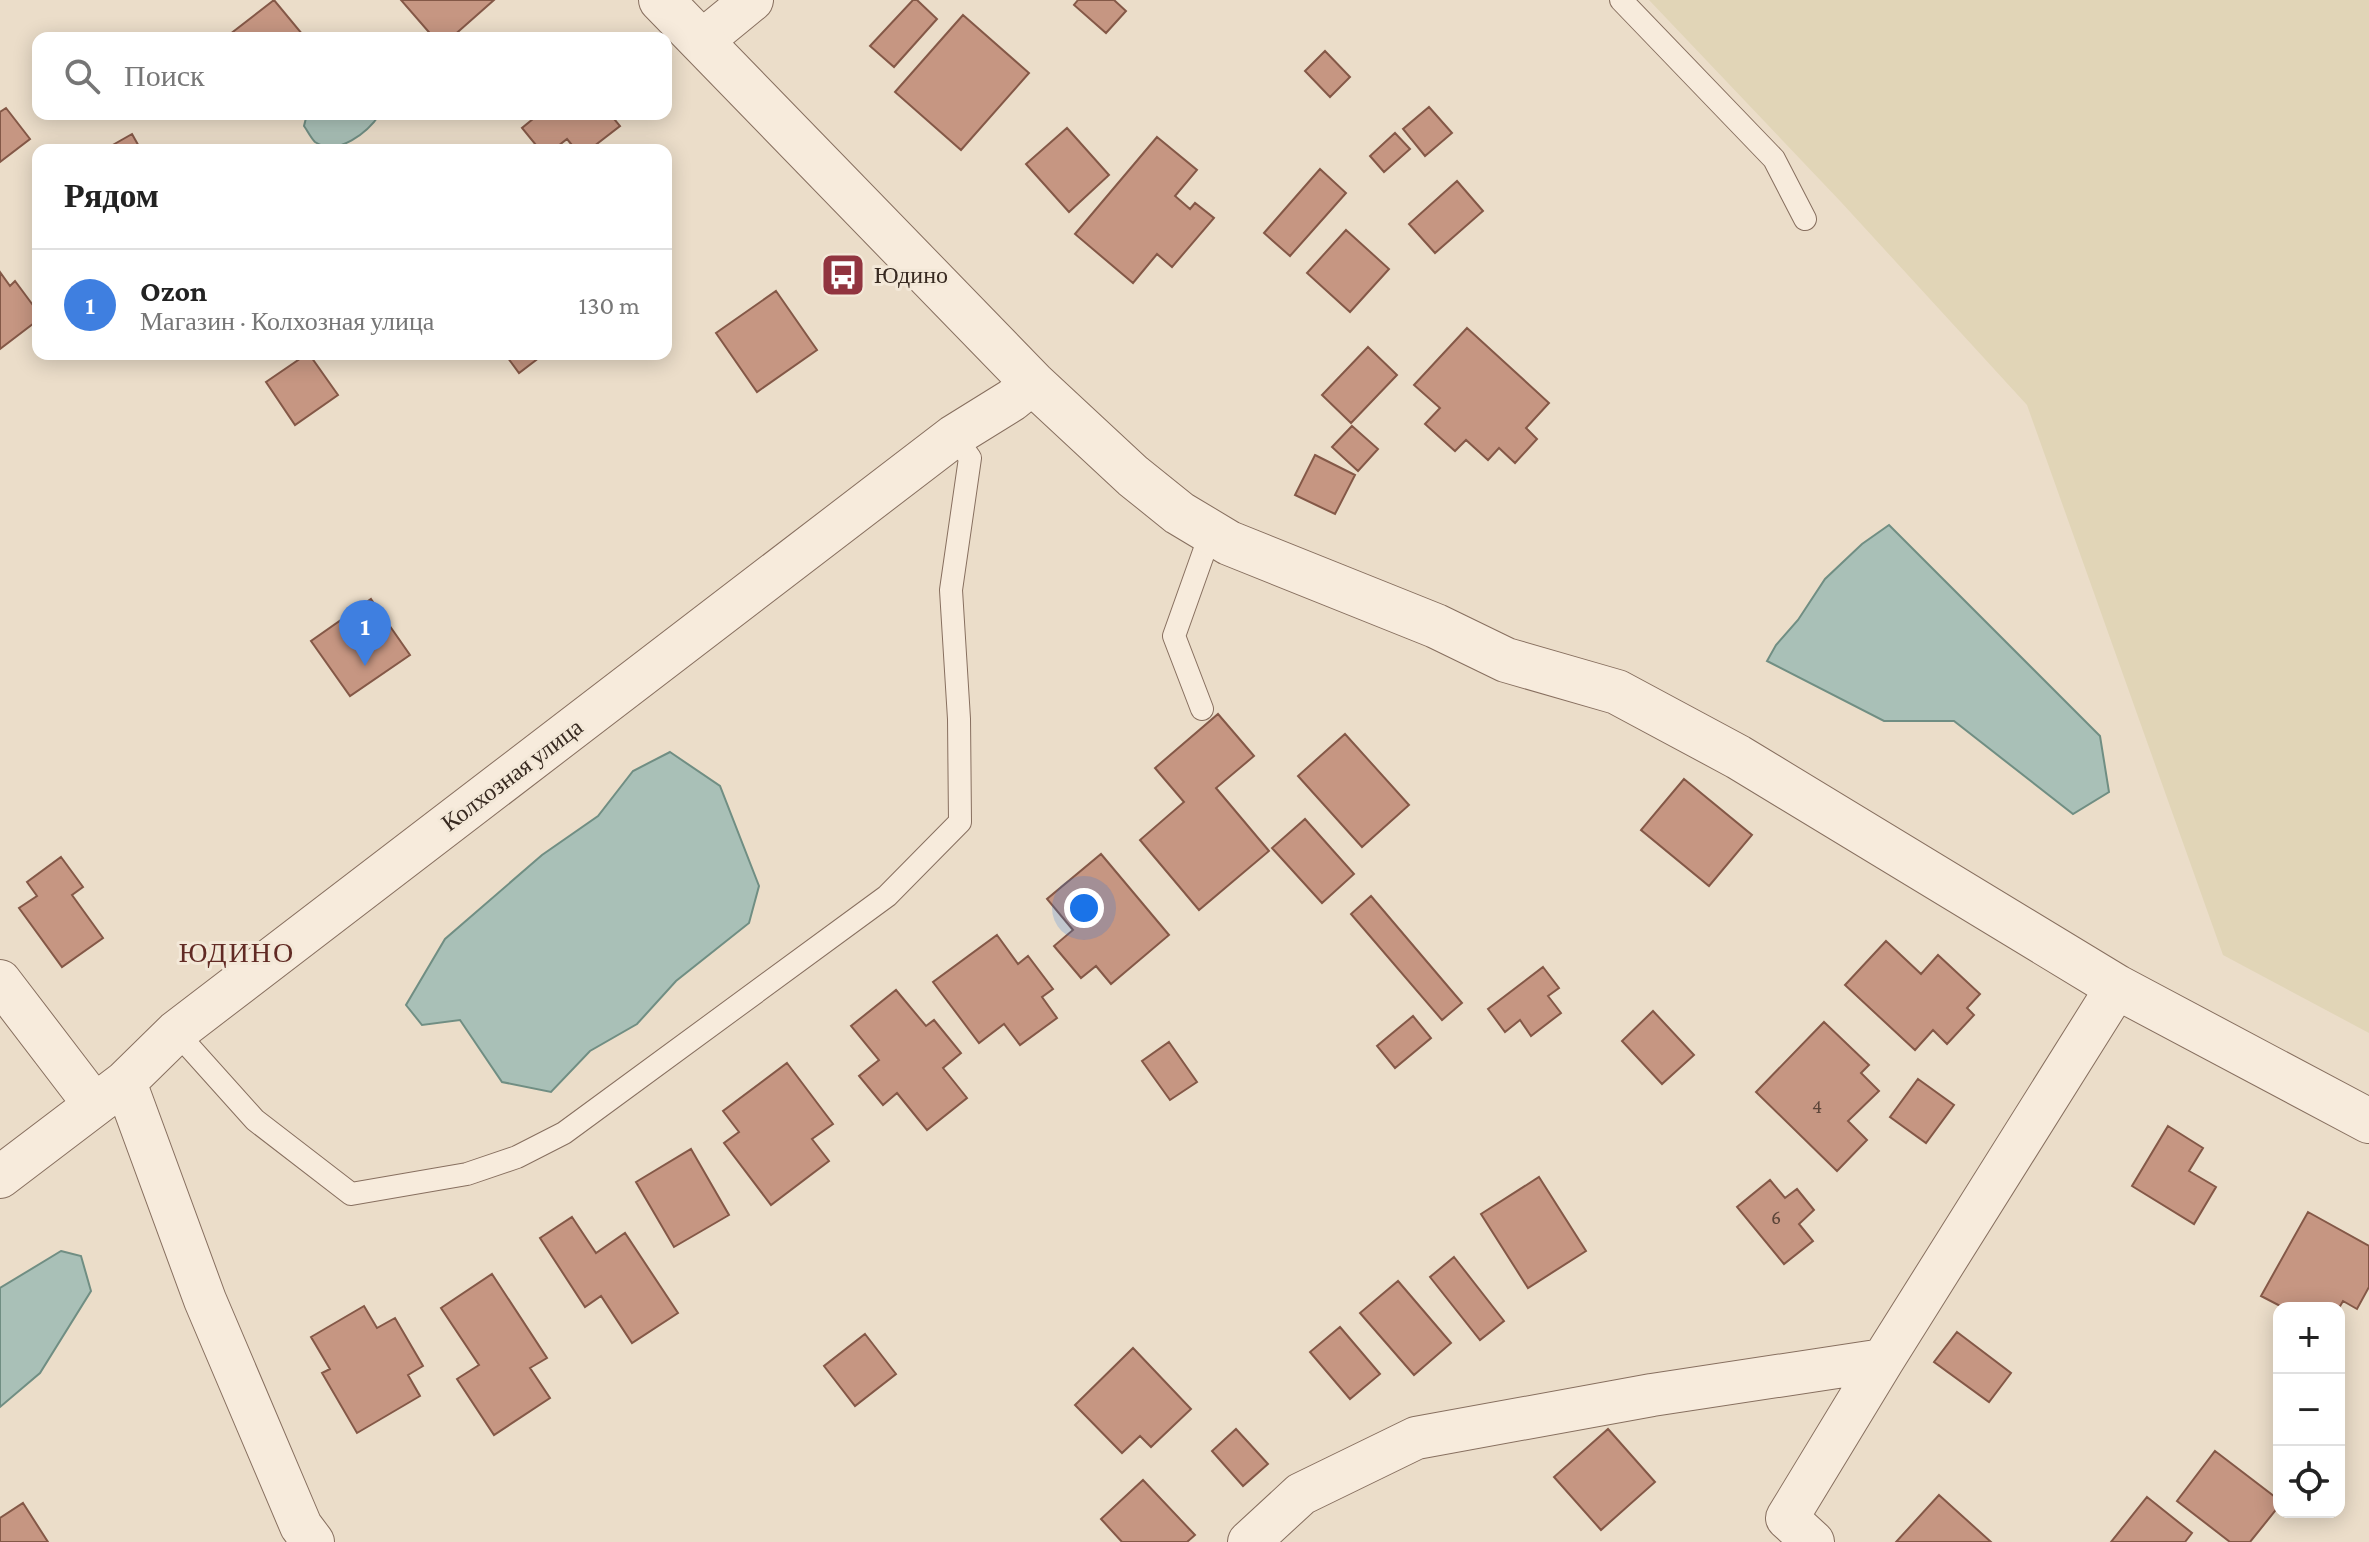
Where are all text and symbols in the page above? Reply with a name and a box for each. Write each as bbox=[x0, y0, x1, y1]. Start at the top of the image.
search box bbox=[32, 32, 672, 120]
icon: search bbox=[60, 54, 104, 98]
text: Поиск bbox=[124, 59, 205, 92]
text: Рядом bbox=[64, 177, 159, 214]
bus stop icon: Юдино bbox=[819, 251, 867, 299]
place label: Юдино bbox=[874, 261, 948, 288]
text: Ozon bbox=[140, 274, 207, 307]
text: 1 bbox=[85, 291, 95, 320]
text: 130 m bbox=[579, 291, 640, 320]
text: Магазин · Колхозная улица bbox=[140, 307, 434, 336]
pin: 1 bbox=[339, 600, 391, 666]
street label: Колхозная улица bbox=[436, 713, 588, 836]
your location bbox=[1064, 888, 1104, 928]
district label: ЮДИНО bbox=[179, 937, 295, 968]
house number: 4 bbox=[1812, 1095, 1822, 1117]
house number: 6 bbox=[1771, 1206, 1781, 1228]
map controls bbox=[2273, 1302, 2345, 1518]
button: + bbox=[2273, 1302, 2345, 1374]
button: − bbox=[2273, 1374, 2345, 1446]
button: locate bbox=[2273, 1446, 2345, 1518]

